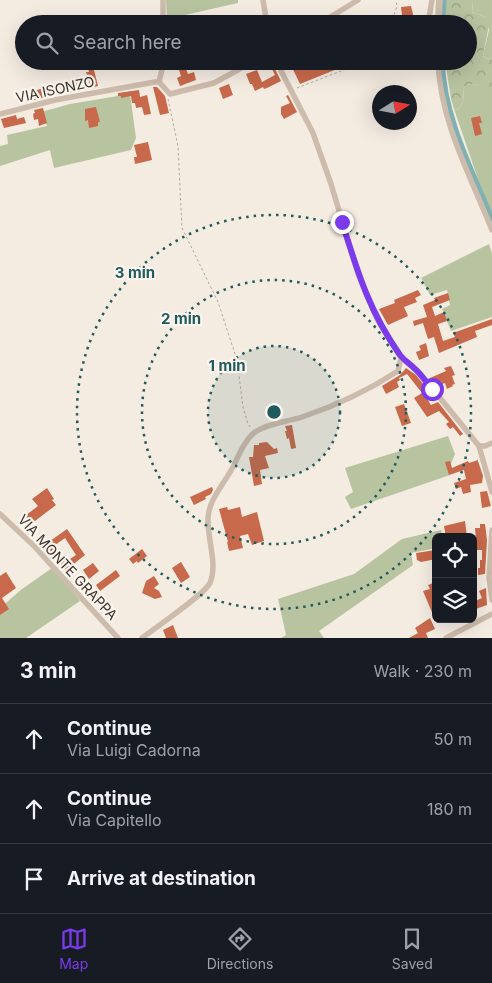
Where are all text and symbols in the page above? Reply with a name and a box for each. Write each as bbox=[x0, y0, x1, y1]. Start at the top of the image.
search box bbox=[15, 15, 477, 70]
icon: search bbox=[33, 29, 61, 57]
text: Search here bbox=[73, 31, 182, 54]
street label: VIA ISONZO bbox=[14, 72, 96, 106]
north arrow bbox=[372, 85, 417, 130]
route end bbox=[331, 211, 354, 234]
text: 3 min bbox=[115, 263, 155, 282]
text: 2 min bbox=[161, 309, 201, 328]
text: 1 min bbox=[208, 356, 246, 375]
route start bbox=[421, 378, 444, 401]
centre of rings bbox=[265, 403, 283, 421]
street label: VIA MONTE GRAPPA bbox=[15, 511, 121, 623]
map controls bbox=[432, 533, 477, 623]
button: locate bbox=[432, 533, 477, 578]
button: layers bbox=[432, 578, 477, 623]
text: 3 min bbox=[20, 658, 76, 683]
text: Walk · 230 m bbox=[374, 661, 472, 681]
text: Continue bbox=[67, 717, 152, 740]
icon: ahead bbox=[20, 725, 48, 753]
text: 50 m bbox=[434, 729, 472, 749]
text: Via Luigi Cadorna bbox=[67, 740, 201, 760]
text: Continue bbox=[67, 787, 152, 810]
icon: ahead bbox=[20, 795, 48, 823]
text: 180 m bbox=[427, 799, 472, 819]
text: Via Capitello bbox=[67, 810, 162, 830]
icon: arrive bbox=[20, 865, 48, 893]
text: Arrive at destination bbox=[67, 867, 256, 890]
tab: Map bbox=[59, 925, 88, 972]
tab: Directions bbox=[207, 925, 273, 972]
tab: Saved bbox=[392, 925, 433, 972]

